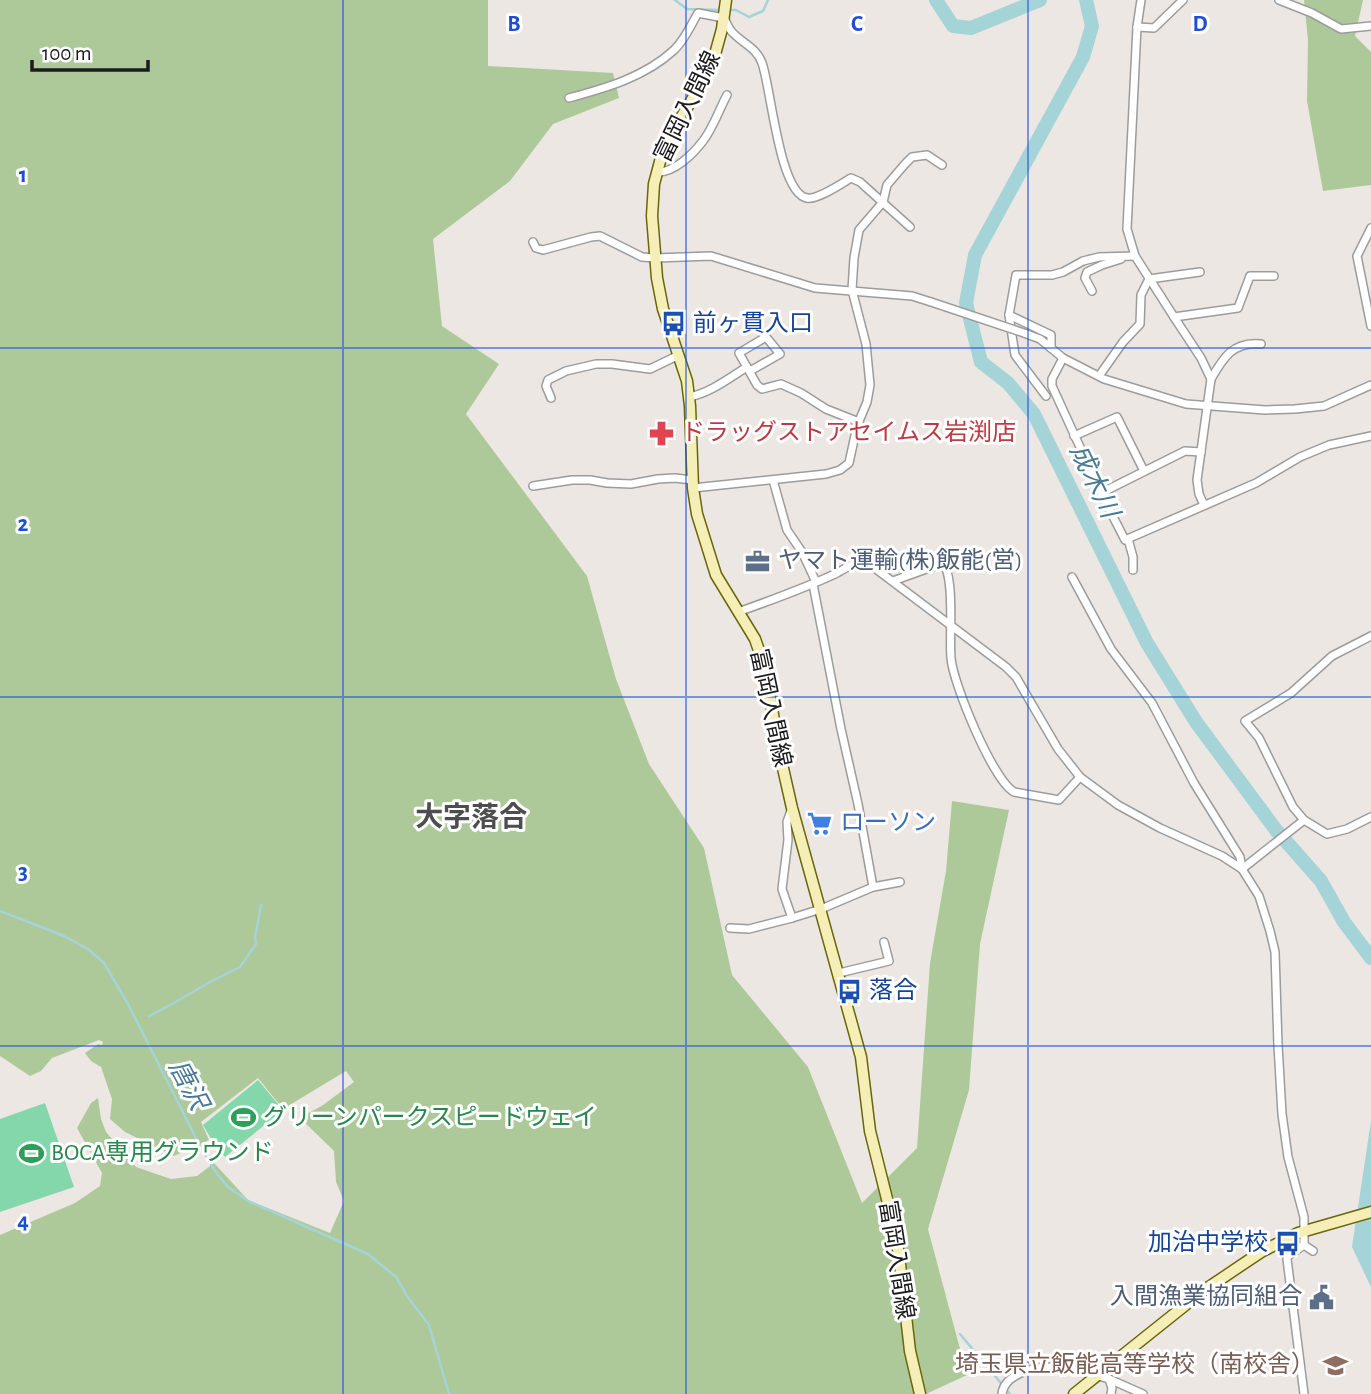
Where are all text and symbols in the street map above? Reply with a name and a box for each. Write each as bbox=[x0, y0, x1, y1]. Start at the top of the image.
text: B bbox=[507, 13, 521, 36]
text: C bbox=[851, 13, 863, 36]
text: D bbox=[1192, 13, 1208, 36]
scale bar bbox=[32, 28, 147, 72]
text: 100 m bbox=[42, 43, 92, 64]
street label: 富岡入間線 bbox=[649, 47, 725, 166]
text: 1 bbox=[19, 164, 27, 187]
bus stop icon: 前ヶ貫入口 bbox=[659, 310, 687, 338]
place label: 前ヶ貫入口 bbox=[693, 310, 813, 336]
pharmacy icon: ドラッグストアセイムス岩渕店 bbox=[647, 419, 675, 447]
place label: ドラッグストアセイムス岩渕店 bbox=[681, 419, 1016, 445]
water label: 成木川 bbox=[1065, 440, 1125, 524]
text: 2 bbox=[18, 513, 29, 536]
office icon: ヤマト運輸(株)飯能(営) bbox=[744, 547, 772, 575]
place label: ヤマト運輸(株)飯能(営) bbox=[778, 547, 1023, 573]
street label: 富岡入間線 bbox=[746, 646, 796, 769]
district label: 大字落合 bbox=[415, 802, 527, 832]
supermarket icon: ローソン bbox=[806, 809, 834, 837]
place label: ローソン bbox=[840, 811, 936, 835]
text: 3 bbox=[18, 861, 28, 884]
bus stop icon: 落合 bbox=[835, 977, 863, 1005]
place label: 落合 bbox=[869, 977, 917, 1003]
water label: 唐沢 bbox=[164, 1055, 214, 1117]
sports icon: グリーンパークスピードウェイ bbox=[229, 1104, 257, 1132]
place label: グリーンパークスピードウェイ bbox=[263, 1104, 597, 1130]
sports icon: BOCA専用グラウンド bbox=[17, 1139, 45, 1167]
place label: BOCA専用グラウンド bbox=[51, 1139, 273, 1165]
street label: 富岡入間線 bbox=[875, 1199, 919, 1321]
text: 4 bbox=[17, 1210, 29, 1233]
place label: 加治中学校 bbox=[1148, 1229, 1268, 1255]
bus stop icon: 加治中学校 bbox=[1274, 1229, 1302, 1257]
place label: 入間漁業協同組合 bbox=[1110, 1283, 1302, 1309]
public building icon: 入間漁業協同組合 bbox=[1308, 1283, 1336, 1311]
place label: 埼玉県立飯能高等学校（南校舎） bbox=[955, 1351, 1315, 1377]
school or university icon: 埼玉県立飯能高等学校（南校舎） bbox=[1321, 1351, 1349, 1379]

